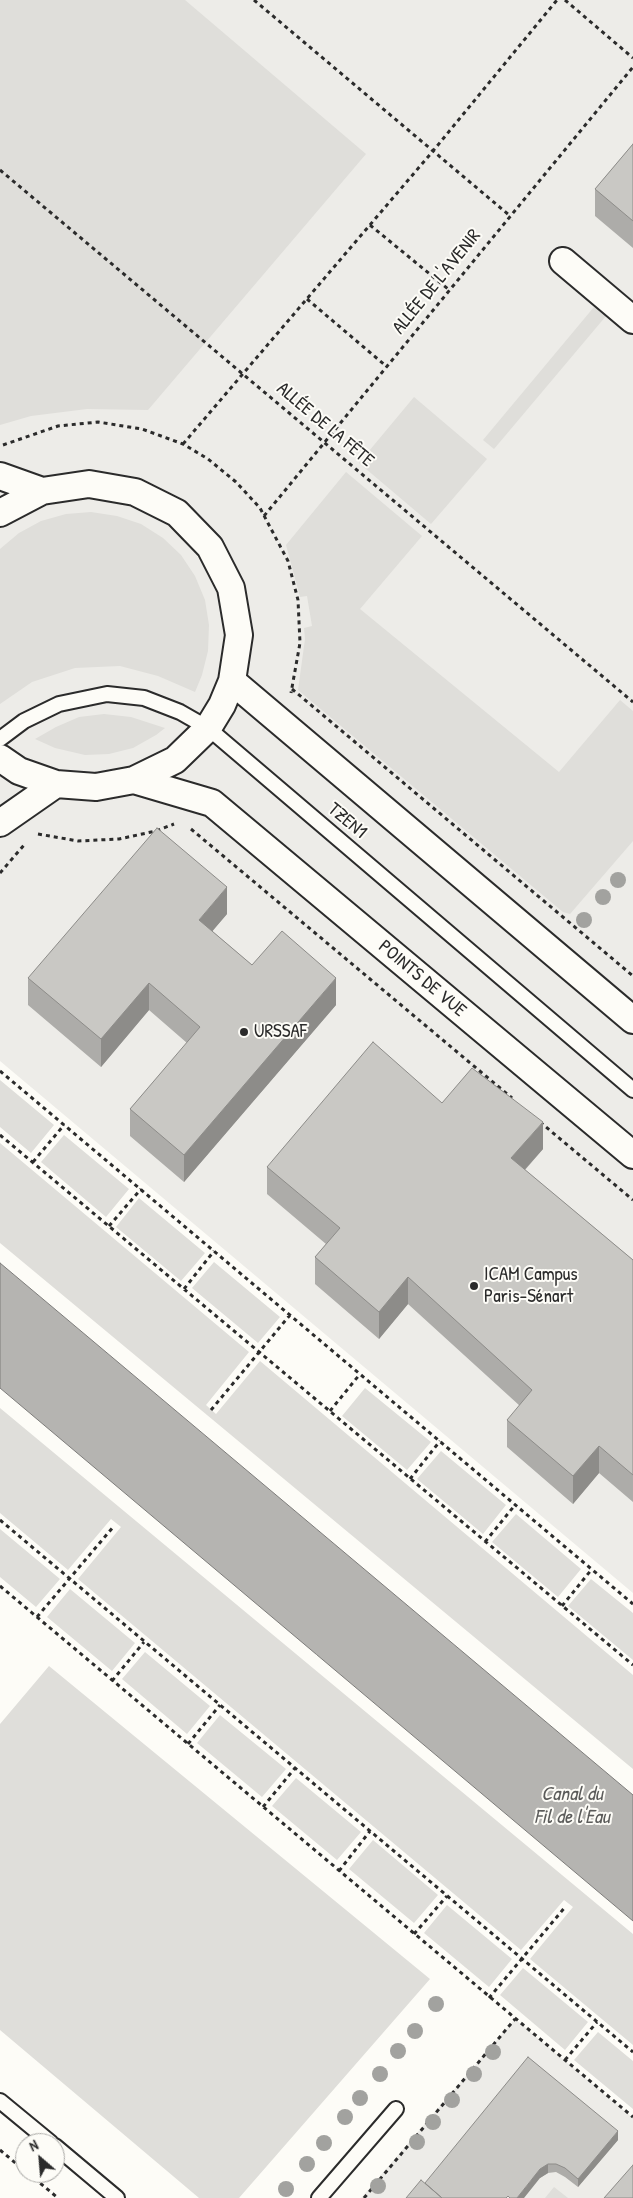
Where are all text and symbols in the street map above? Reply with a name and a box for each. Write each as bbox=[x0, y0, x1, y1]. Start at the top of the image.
street label: ALLÉE DE L'AVENIR bbox=[388, 225, 486, 339]
street label: ALLÉE DE LA FÊTE bbox=[272, 378, 378, 472]
street label: TZEN1 bbox=[323, 798, 371, 844]
street label: POINTS DE VUE bbox=[373, 936, 471, 1022]
place label: URSSAF bbox=[254, 1021, 307, 1043]
marker: URSSAF bbox=[238, 1026, 250, 1038]
place label: ICAM Campus Paris-Sénart bbox=[484, 1264, 578, 1308]
marker: ICAM Campus Paris-Sénart bbox=[468, 1280, 480, 1292]
water label: Canal du Fil de l'Eau bbox=[534, 1783, 610, 1830]
north arrow bbox=[15, 2133, 65, 2183]
text: N bbox=[26, 2135, 41, 2155]

